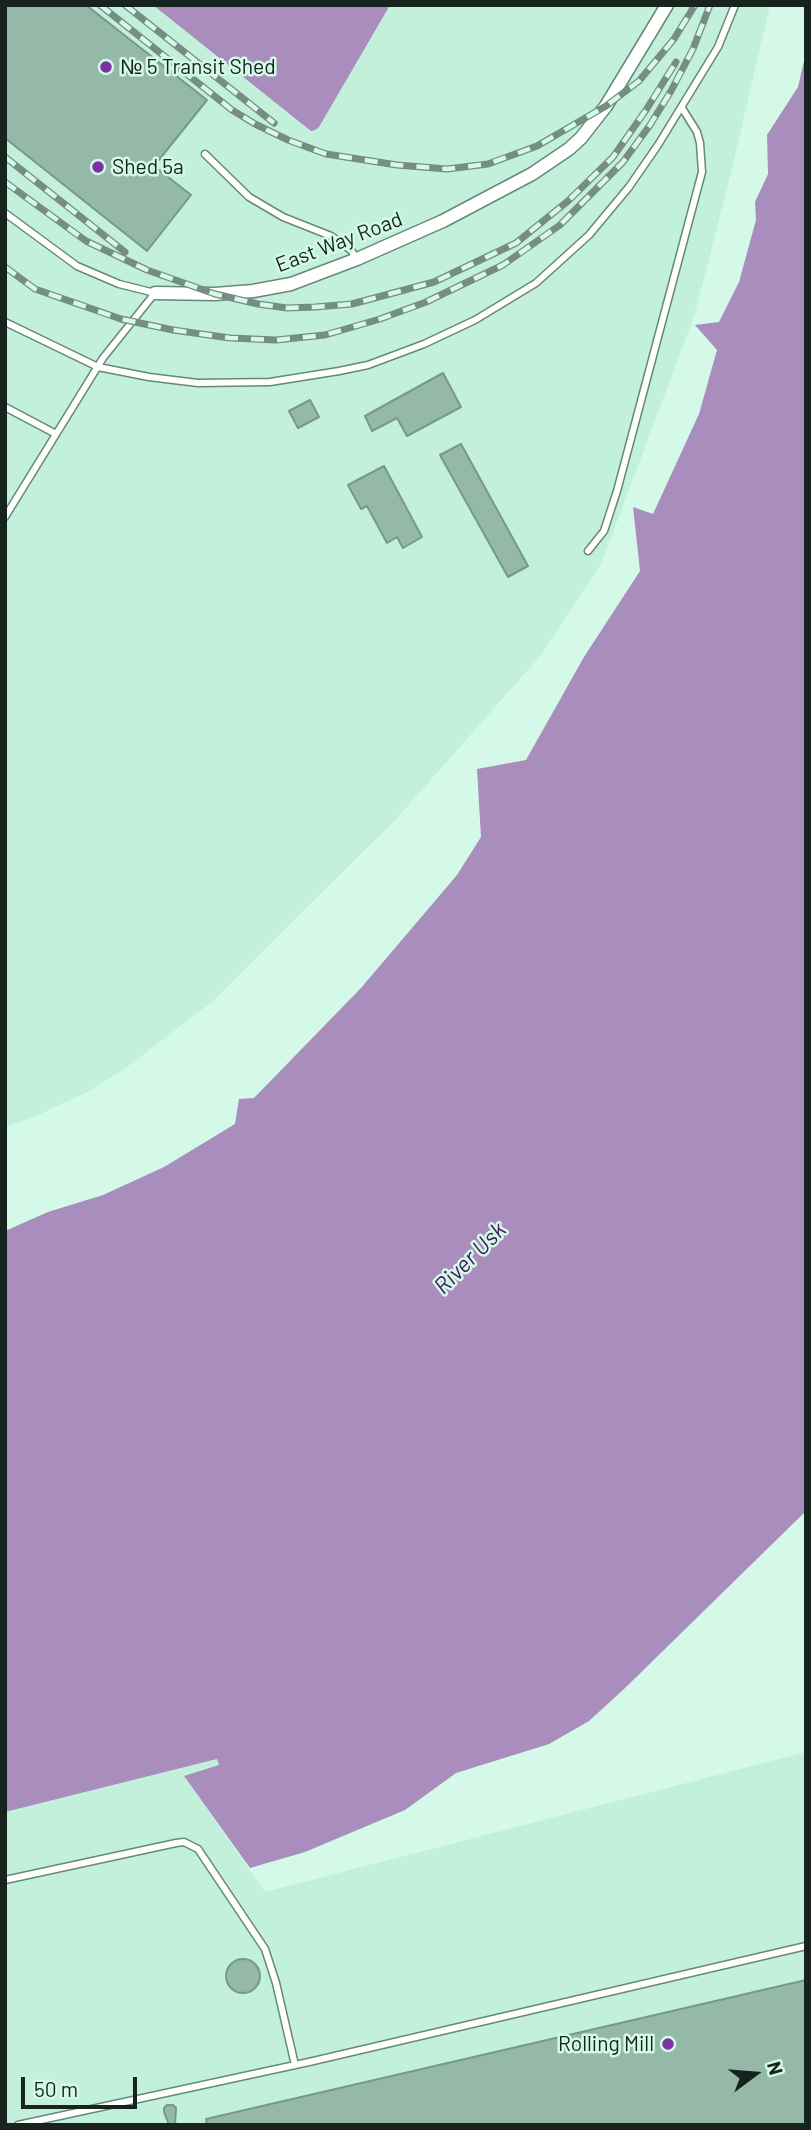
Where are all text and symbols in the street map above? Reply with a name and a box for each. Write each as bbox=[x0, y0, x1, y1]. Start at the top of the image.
place label: № 5 Transit Shed bbox=[120, 54, 276, 80]
marker: № 5 Transit Shed bbox=[98, 59, 114, 75]
place label: Shed 5a bbox=[112, 154, 184, 180]
marker: Shed 5a bbox=[90, 159, 106, 175]
street label: East Way Road bbox=[272, 206, 406, 278]
water label: River Usk bbox=[428, 1216, 512, 1300]
place label: Rolling Mill bbox=[558, 2031, 654, 2057]
marker: Rolling Mill bbox=[660, 2036, 676, 2052]
north arrow bbox=[720, 2039, 790, 2109]
text: N bbox=[763, 2059, 788, 2077]
scale bar bbox=[24, 2064, 140, 2108]
text: 50 m bbox=[34, 2076, 78, 2101]

